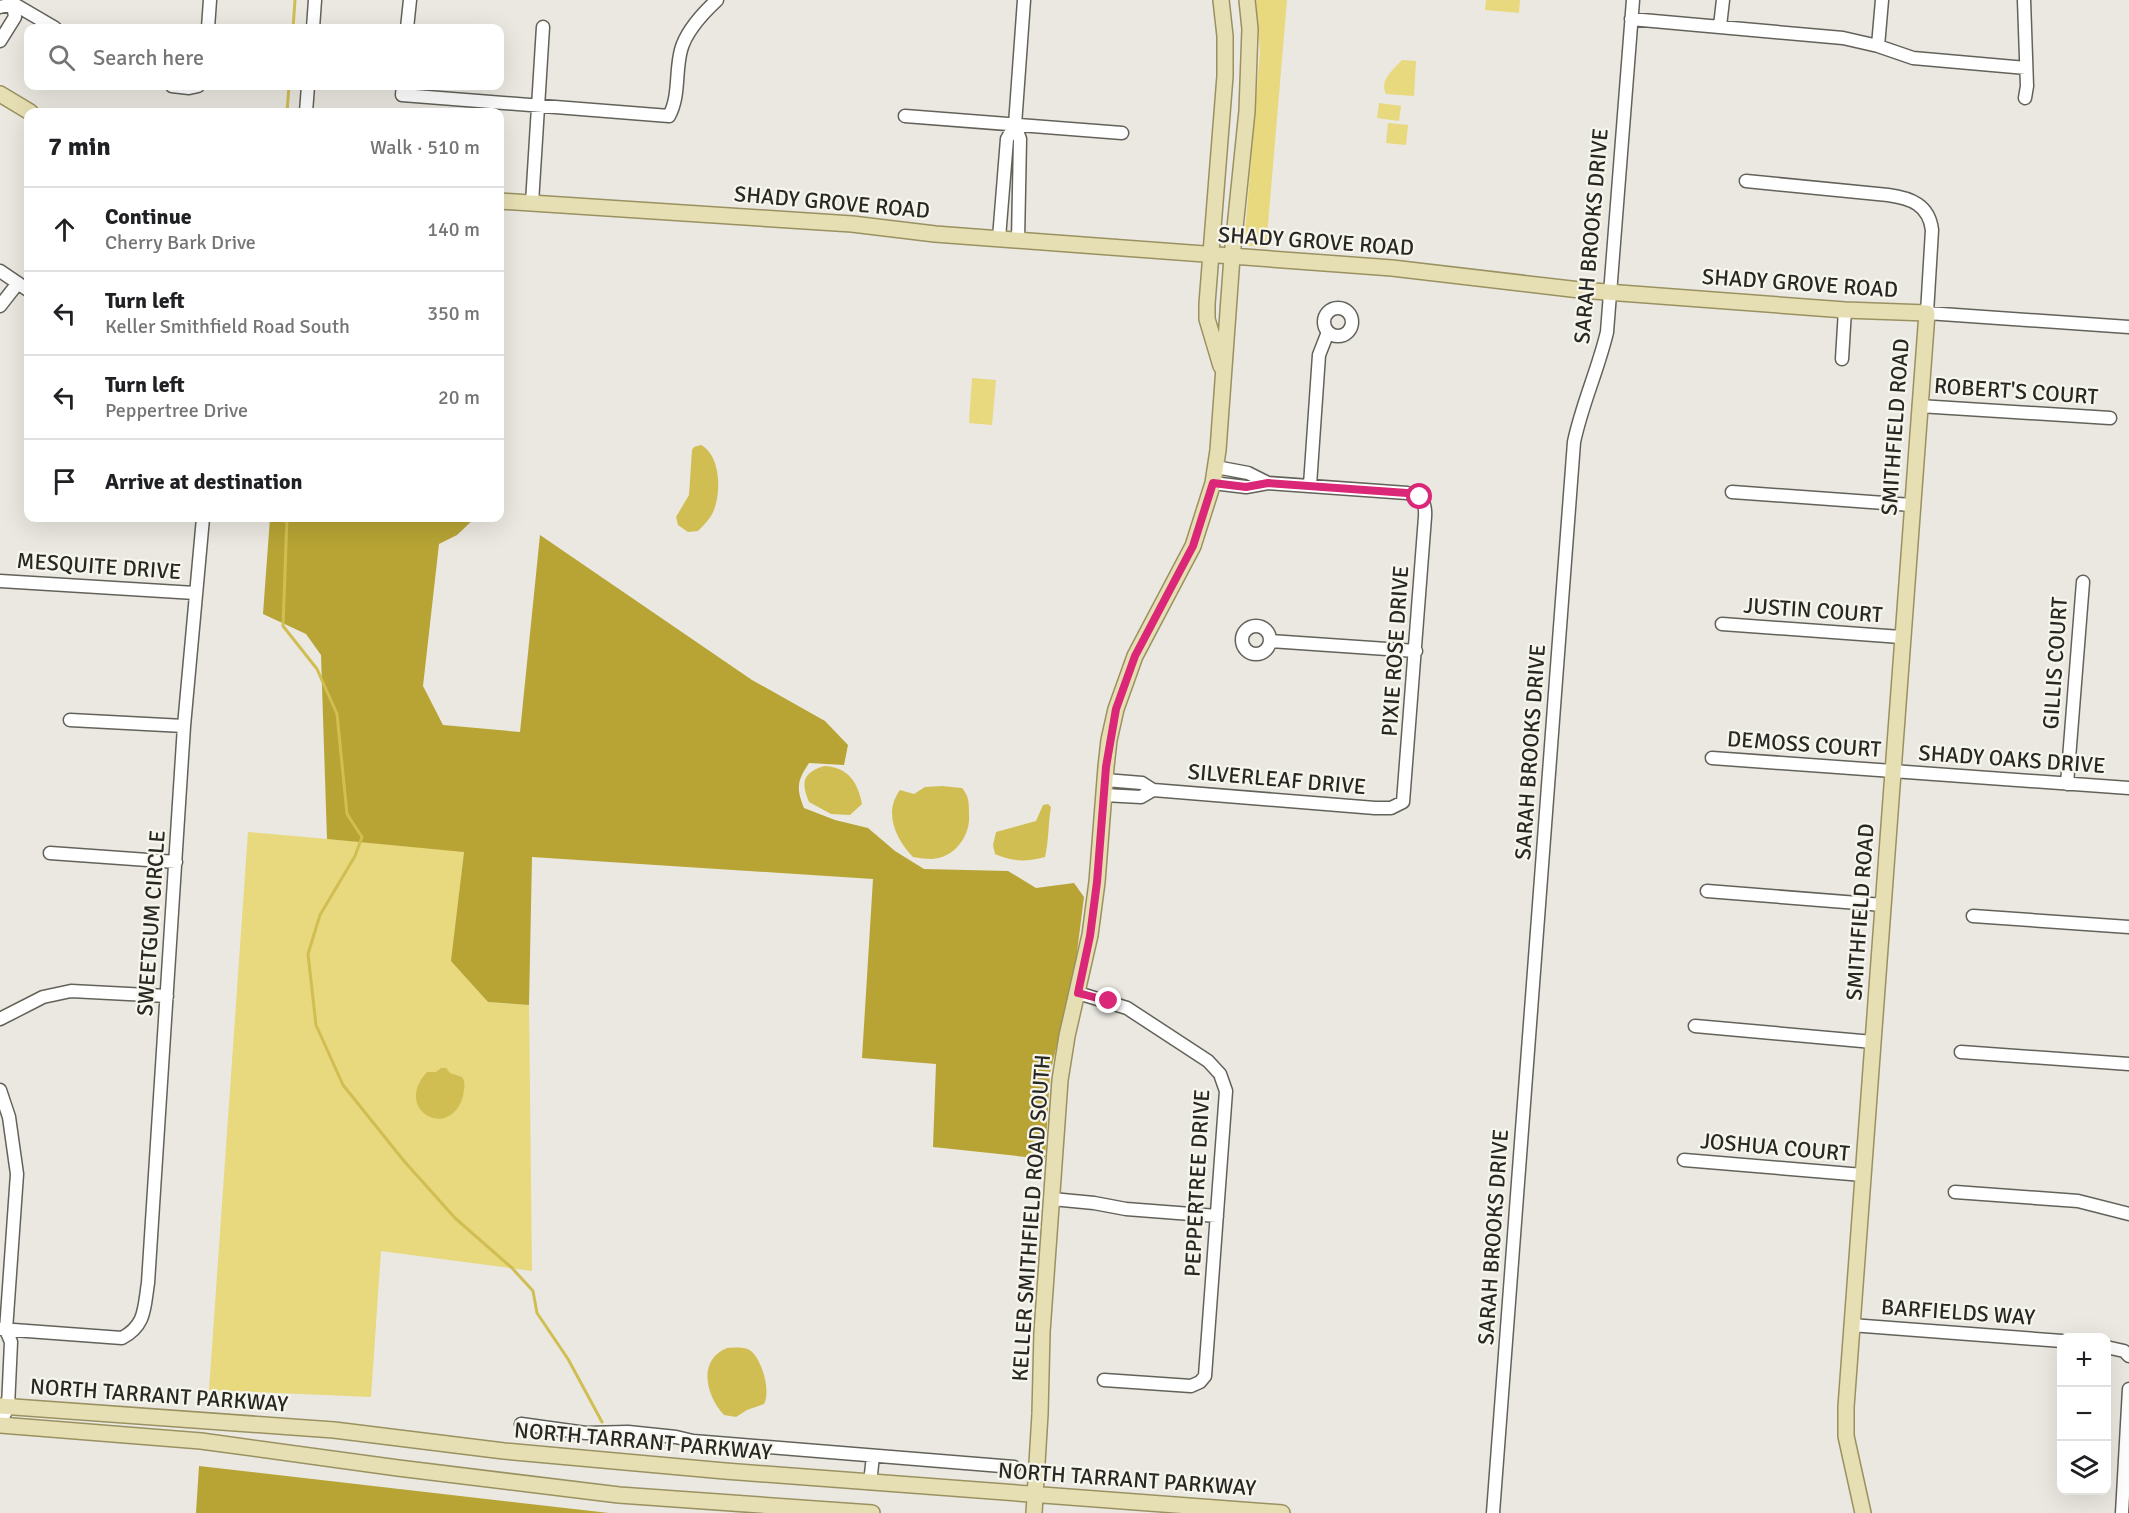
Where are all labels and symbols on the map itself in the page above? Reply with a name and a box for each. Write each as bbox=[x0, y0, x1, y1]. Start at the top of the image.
street label: SARAH BROOKS DRIVE bbox=[1568, 127, 1614, 345]
street label: SHADY GROVE ROAD bbox=[733, 180, 931, 224]
street label: SHADY GROVE ROAD bbox=[1217, 221, 1415, 261]
street label: SHADY GROVE ROAD bbox=[1701, 263, 1899, 303]
street label: SMITHFIELD ROAD bbox=[1875, 338, 1915, 516]
street label: ROBERT'S COURT bbox=[1933, 372, 2099, 410]
route start bbox=[1406, 483, 1432, 509]
street label: MESQUITE DRIVE bbox=[16, 547, 182, 585]
street label: PIXIE ROSE DRIVE bbox=[1376, 565, 1414, 737]
street label: JUSTIN COURT bbox=[1743, 592, 1884, 628]
street label: GILLIS COURT bbox=[2037, 596, 2073, 730]
street label: SARAH BROOKS DRIVE bbox=[1509, 643, 1551, 861]
street label: DEMOSS COURT bbox=[1726, 725, 1882, 763]
street label: SHADY OAKS DRIVE bbox=[1918, 739, 2106, 779]
street label: SILVERLEAF DRIVE bbox=[1187, 758, 1367, 800]
street label: SMITHFIELD ROAD bbox=[1840, 823, 1880, 1001]
street label: SWEETGUM CIRCLE bbox=[131, 829, 171, 1017]
route end bbox=[1095, 987, 1121, 1013]
street label: KELLER SMITHFIELD ROAD SOUTH bbox=[1006, 1054, 1056, 1382]
street label: PEPPERTREE DRIVE bbox=[1179, 1088, 1215, 1278]
street label: JOSHUA COURT bbox=[1699, 1127, 1851, 1167]
street label: SARAH BROOKS DRIVE bbox=[1472, 1128, 1514, 1346]
street label: BARFIELDS WAY bbox=[1880, 1293, 2036, 1331]
street label: NORTH TARRANT PARKWAY bbox=[29, 1373, 289, 1417]
street label: NORTH TARRANT PARKWAY bbox=[513, 1416, 773, 1466]
street label: NORTH TARRANT PARKWAY bbox=[997, 1457, 1257, 1501]

